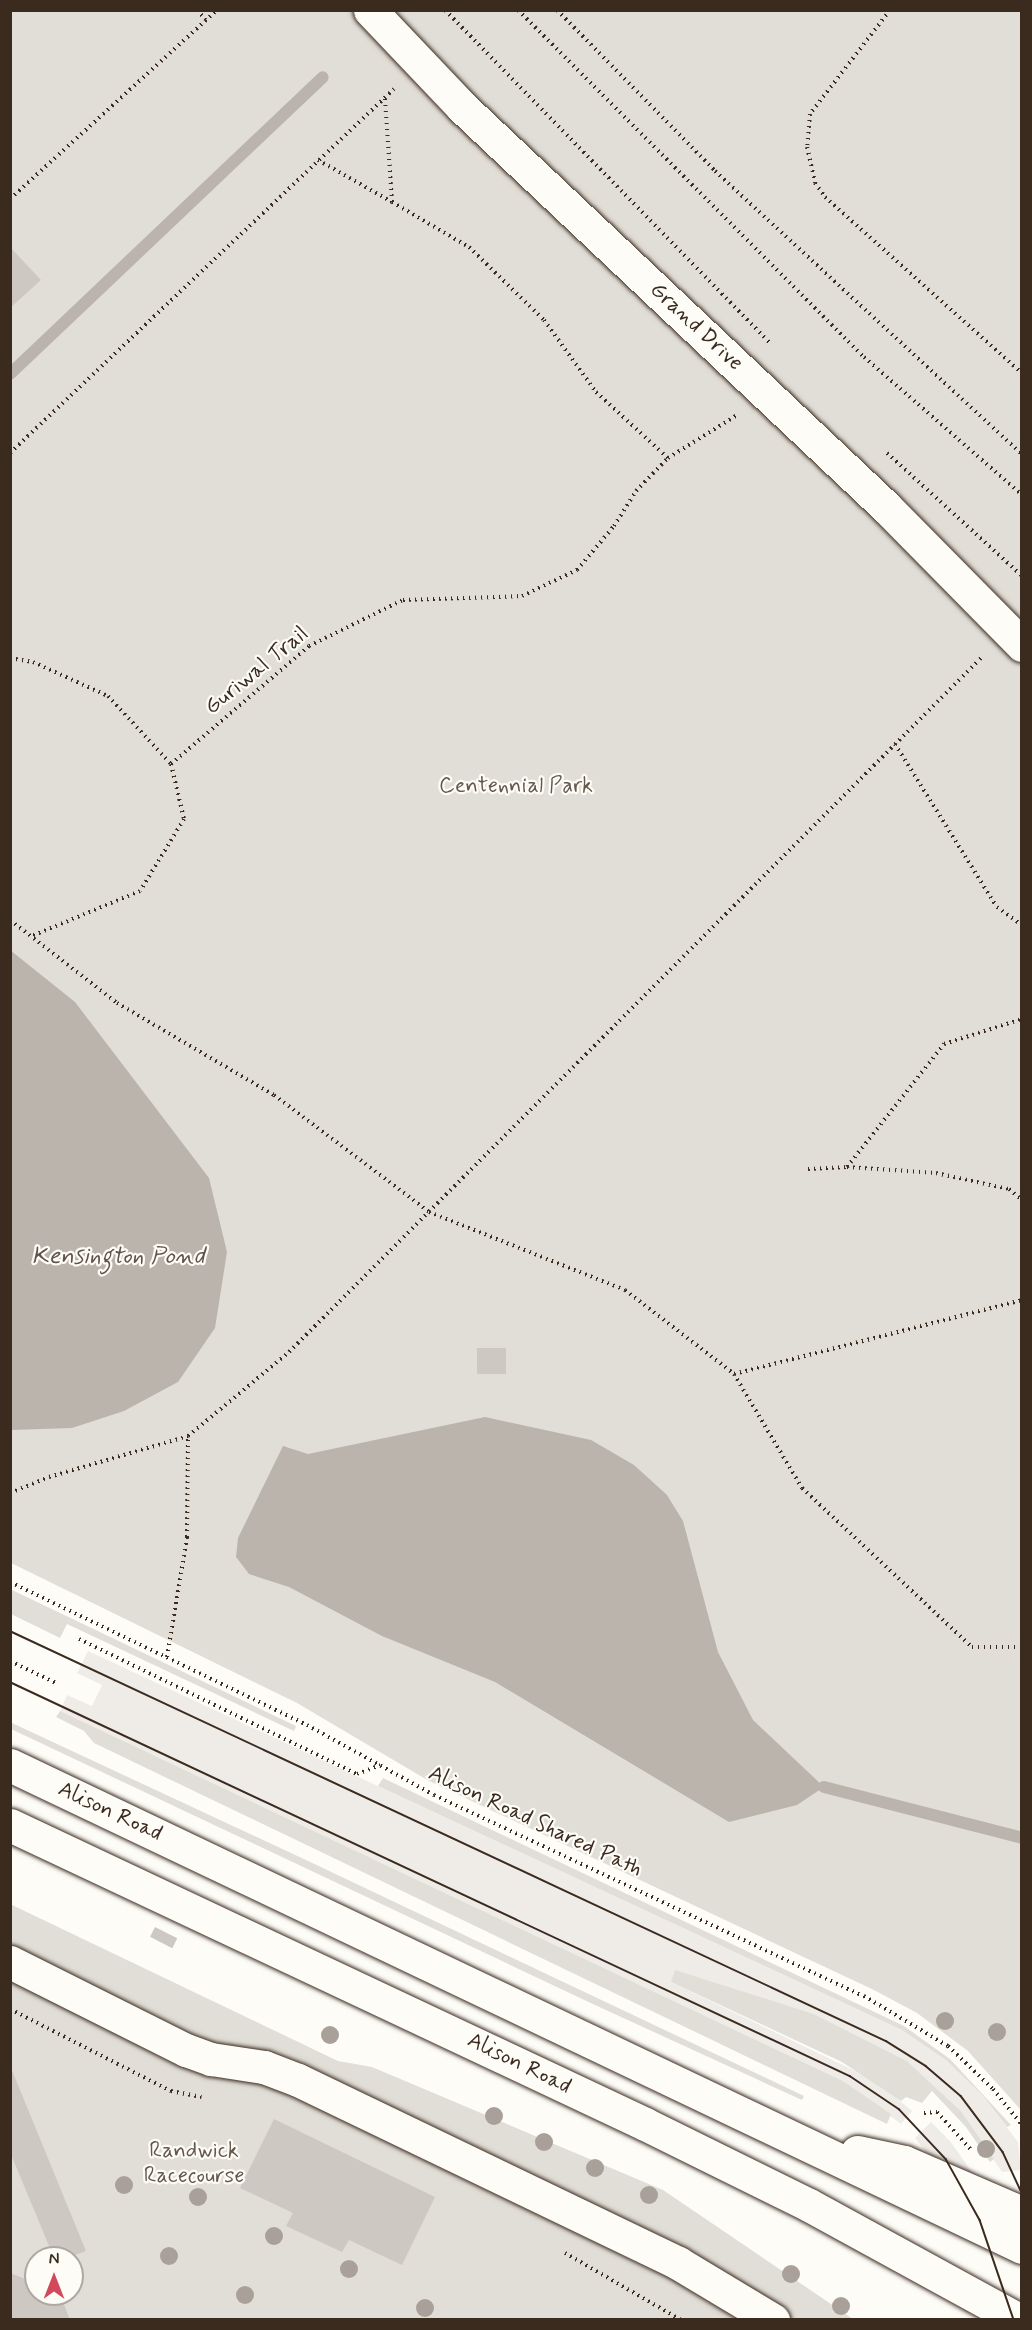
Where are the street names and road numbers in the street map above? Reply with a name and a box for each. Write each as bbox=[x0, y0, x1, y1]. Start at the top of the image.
street label: Grand Drive bbox=[644, 278, 748, 376]
street label: Guriwal Trail bbox=[202, 623, 312, 719]
street label: Alison Road Shared Path bbox=[426, 1762, 644, 1882]
street label: Alison Road bbox=[55, 1777, 165, 1847]
street label: Alison Road bbox=[464, 2028, 574, 2100]

